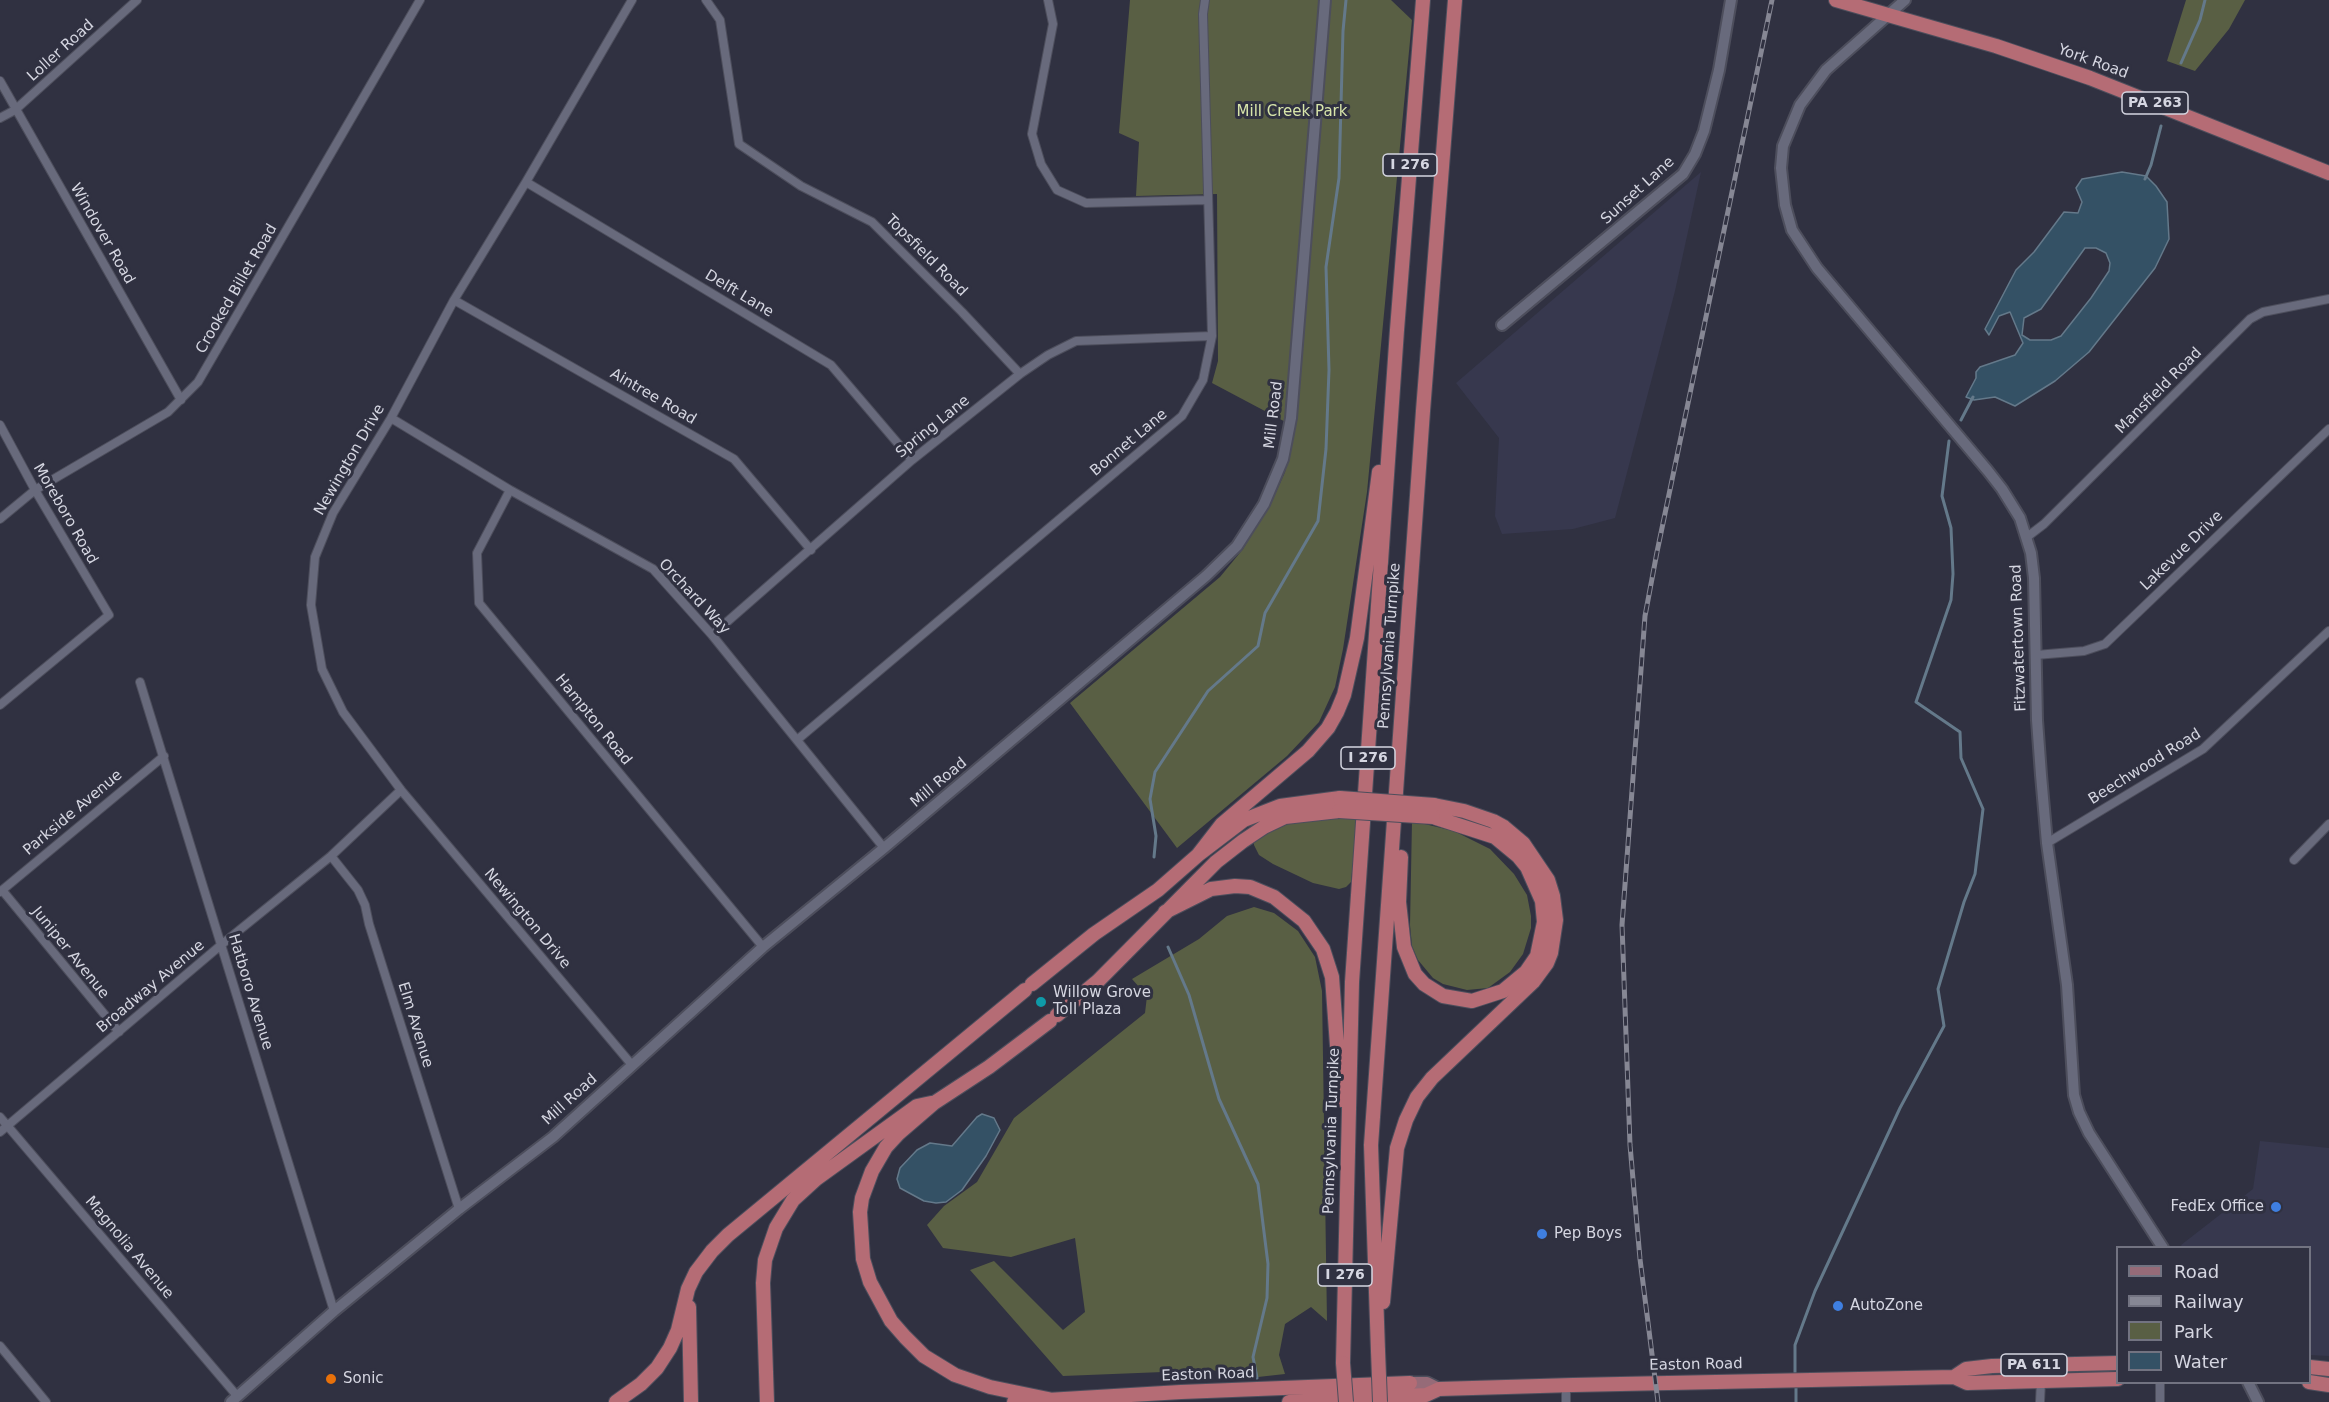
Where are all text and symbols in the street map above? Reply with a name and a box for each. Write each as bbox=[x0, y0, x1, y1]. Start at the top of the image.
street label: Loller Road bbox=[24, 16, 98, 86]
street label: York Road bbox=[2055, 41, 2131, 83]
road number: PA 263 bbox=[2122, 92, 2188, 114]
park label: Mill Creek Park bbox=[1237, 103, 1347, 121]
street label: Sunset Lane bbox=[1598, 153, 1678, 229]
road number: I 276 bbox=[1383, 154, 1437, 176]
street label: Windover Road bbox=[66, 180, 138, 288]
street label: Topsfield Road bbox=[881, 211, 971, 301]
street label: Crooked Billet Road bbox=[193, 221, 281, 357]
street label: Delft Lane bbox=[701, 266, 777, 322]
street label: Mansfield Road bbox=[2112, 344, 2206, 438]
street label: Aintree Road bbox=[607, 365, 699, 429]
street label: Mill Road bbox=[1261, 380, 1287, 450]
street label: Spring Lane bbox=[893, 392, 973, 462]
street label: Newington Drive bbox=[311, 401, 389, 519]
street label: Bonnet Lane bbox=[1087, 406, 1171, 480]
street label: Moreboro Road bbox=[29, 460, 101, 568]
street label: Lakevue Drive bbox=[2137, 507, 2227, 595]
street label: Orchard Way bbox=[654, 555, 734, 639]
street label: Pennsylvania Turnpike bbox=[1375, 562, 1405, 730]
street label: Fitzwatertown Road bbox=[2007, 564, 2031, 712]
street label: Hampton Road bbox=[551, 671, 635, 769]
street label: Beechwood Road bbox=[2086, 725, 2204, 809]
road number: I 276 bbox=[1341, 747, 1395, 769]
street label: Mill Road bbox=[907, 754, 971, 812]
street label: Parkside Avenue bbox=[20, 766, 126, 860]
street label: Newington Drive bbox=[480, 865, 574, 973]
street label: Juniper Avenue bbox=[27, 903, 113, 1003]
street label: Hatboro Avenue bbox=[224, 932, 276, 1052]
street label: Broadway Avenue bbox=[94, 937, 208, 1037]
street label: Elm Avenue bbox=[393, 980, 437, 1070]
place label: Willow Grove Toll Plaza bbox=[1053, 984, 1151, 1019]
marker: Willow Grove Toll Plaza bbox=[1034, 995, 1048, 1009]
street label: Pennsylvania Turnpike bbox=[1320, 1048, 1344, 1214]
street label: Mill Road bbox=[539, 1071, 601, 1129]
street label: Magnolia Avenue bbox=[81, 1193, 177, 1303]
place label: FedEx Office bbox=[2171, 1198, 2264, 1216]
marker: FedEx Office bbox=[2269, 1200, 2283, 1214]
place label: Pep Boys bbox=[1554, 1225, 1622, 1243]
marker: Pep Boys bbox=[1535, 1227, 1549, 1241]
legend bbox=[2116, 1246, 2311, 1384]
text: Road bbox=[2174, 1261, 2219, 1282]
road number: I 276 bbox=[1318, 1264, 1372, 1286]
text: Railway bbox=[2174, 1291, 2244, 1312]
place label: AutoZone bbox=[1850, 1297, 1923, 1315]
marker: AutoZone bbox=[1831, 1299, 1845, 1313]
text: Park bbox=[2174, 1321, 2213, 1342]
text: Water bbox=[2174, 1351, 2227, 1372]
road number: PA 611 bbox=[2001, 1354, 2067, 1376]
street label: Easton Road bbox=[1649, 1355, 1743, 1375]
street label: Easton Road bbox=[1161, 1364, 1255, 1386]
place label: Sonic bbox=[343, 1370, 384, 1388]
marker: Sonic bbox=[324, 1372, 338, 1386]

